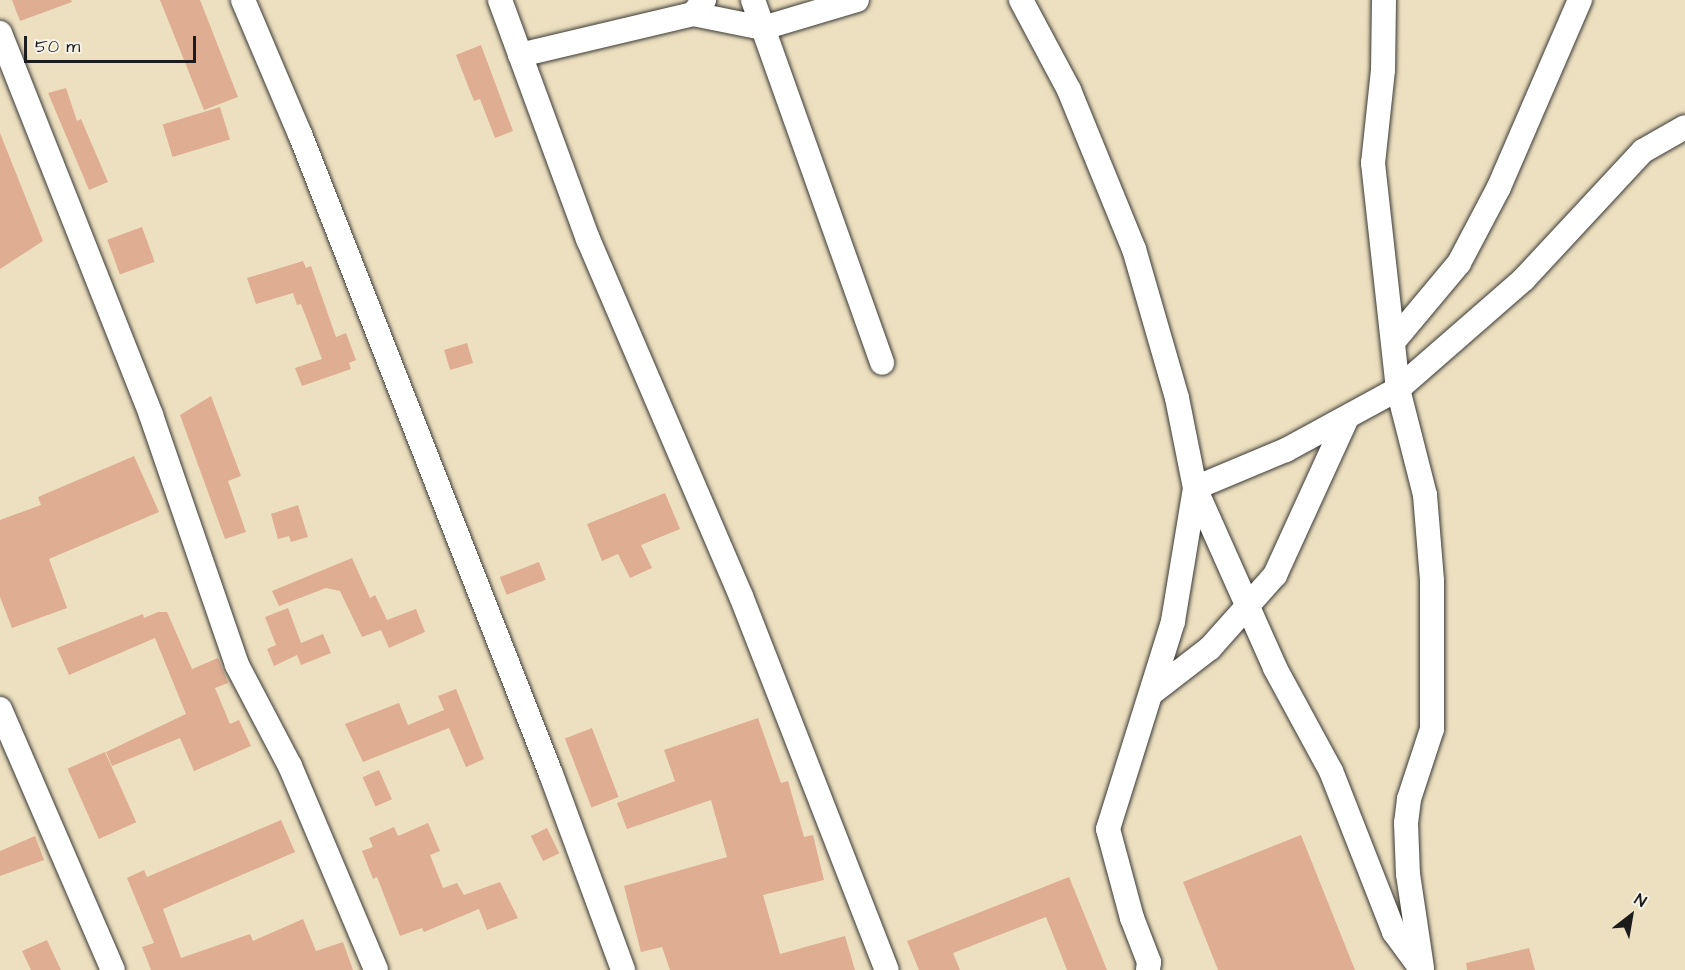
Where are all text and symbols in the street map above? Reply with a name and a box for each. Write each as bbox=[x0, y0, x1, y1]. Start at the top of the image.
scale bar bbox=[27, 24, 200, 62]
text: 50 m bbox=[35, 34, 80, 59]
north arrow bbox=[1601, 886, 1661, 946]
text: N bbox=[1630, 889, 1650, 913]

